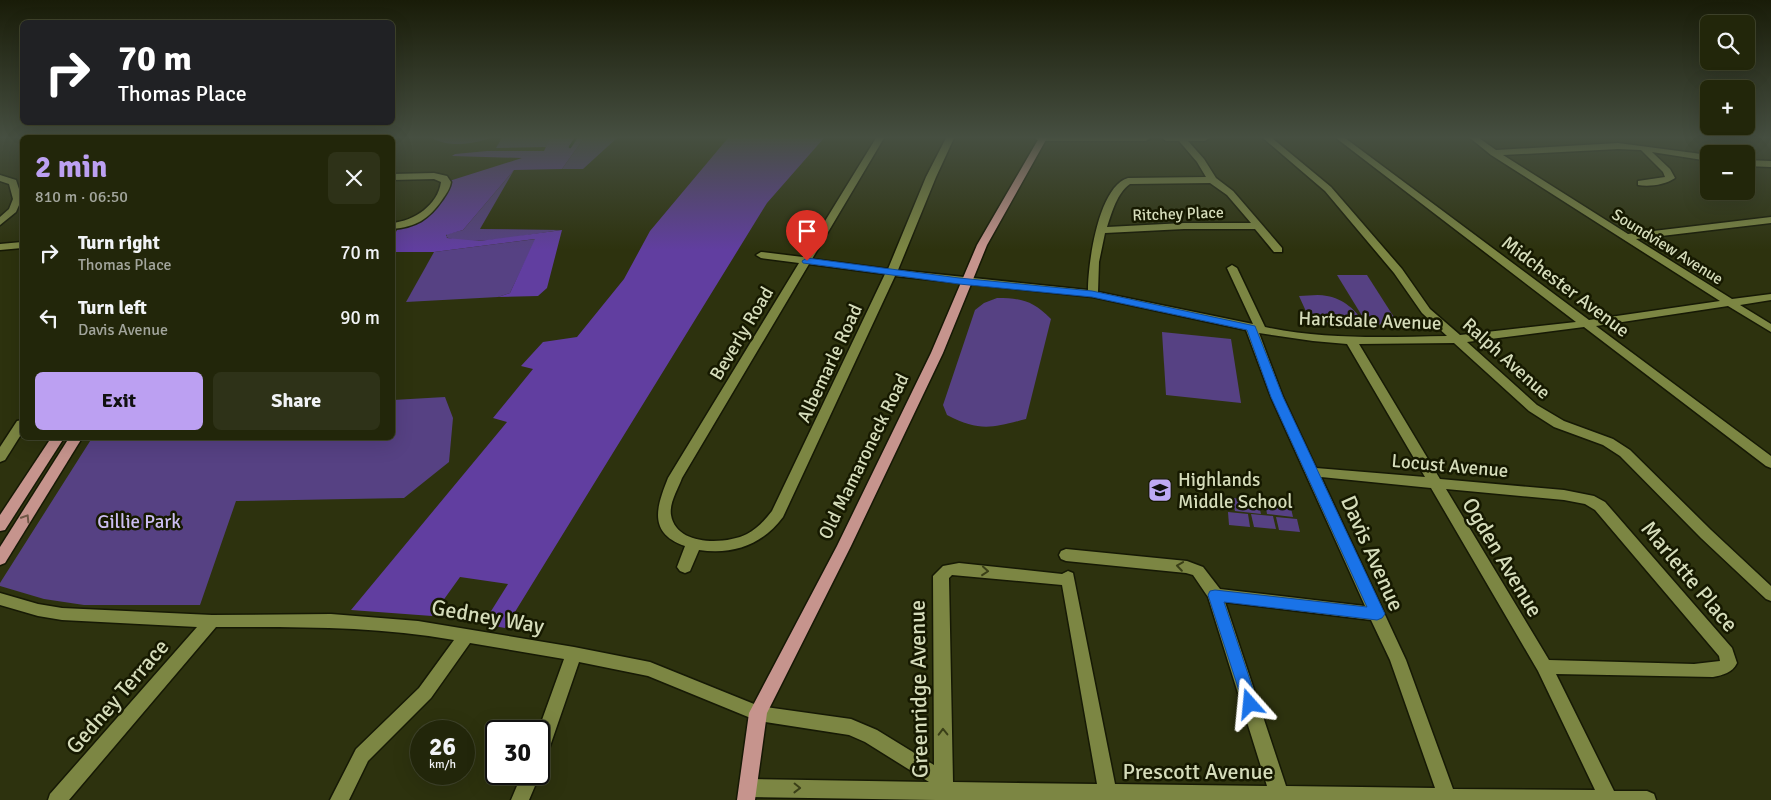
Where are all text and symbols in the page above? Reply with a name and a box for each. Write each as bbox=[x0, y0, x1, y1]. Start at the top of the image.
map controls bbox=[1700, 15, 1755, 200]
button: search bbox=[1700, 15, 1755, 70]
text: 70 m bbox=[118, 37, 192, 80]
icon: right bbox=[35, 40, 100, 105]
text: Thomas Place bbox=[118, 80, 247, 107]
button: + bbox=[1700, 80, 1755, 135]
button: − bbox=[1700, 145, 1755, 200]
text: 2 min bbox=[35, 149, 107, 186]
button: close bbox=[328, 152, 380, 204]
text: 810 m · 06:50 bbox=[35, 187, 128, 207]
street label: Ritchey Place bbox=[1132, 202, 1224, 226]
street label: Soundview Avenue bbox=[1608, 205, 1727, 289]
pin bbox=[786, 210, 828, 261]
icon: arrive bbox=[793, 217, 821, 245]
text: Turn right bbox=[78, 231, 160, 255]
street label: Midchester Avenue bbox=[1497, 231, 1634, 343]
icon: right bbox=[35, 239, 63, 267]
text: 70 m bbox=[340, 241, 380, 265]
text: Thomas Place bbox=[78, 255, 172, 275]
street label: Beverly Road bbox=[705, 282, 779, 385]
text: Turn left bbox=[78, 296, 147, 320]
street label: Albemarle Road bbox=[792, 300, 868, 427]
icon: left bbox=[35, 304, 63, 332]
text: 90 m bbox=[340, 306, 380, 330]
street label: Hartsdale Avenue bbox=[1298, 307, 1442, 335]
street label: Ralph Avenue bbox=[1457, 313, 1555, 405]
text: Davis Avenue bbox=[78, 320, 168, 340]
street label: Old Mamaroneck Road bbox=[813, 370, 915, 543]
button: Exit bbox=[35, 372, 203, 430]
button: Share bbox=[213, 372, 380, 430]
street label: Locust Avenue bbox=[1390, 449, 1509, 483]
place label: Highlands Middle School bbox=[1178, 468, 1293, 514]
school or university icon: Highlands Middle School bbox=[1147, 477, 1173, 503]
street label: Davis Avenue bbox=[1335, 491, 1410, 615]
street label: Ogden Avenue bbox=[1456, 493, 1549, 622]
park label: Gillie Park bbox=[97, 510, 181, 534]
one-way arrow bbox=[19, 514, 29, 523]
street label: Marlette Place bbox=[1635, 515, 1744, 637]
one-way arrow bbox=[1175, 562, 1184, 572]
one-way arrow bbox=[982, 565, 990, 576]
street label: Gedney Way bbox=[430, 593, 547, 640]
street label: Greenridge Avenue bbox=[903, 600, 934, 778]
street label: Gedney Terrace bbox=[60, 633, 174, 759]
position arrow bbox=[1223, 677, 1275, 729]
speed limit sign: 30 bbox=[485, 720, 550, 785]
one-way arrow bbox=[937, 728, 948, 736]
text: 26 bbox=[429, 731, 456, 762]
text: km/h bbox=[429, 757, 456, 772]
street label: Prescott Avenue bbox=[1123, 758, 1274, 785]
one-way arrow bbox=[793, 783, 801, 794]

